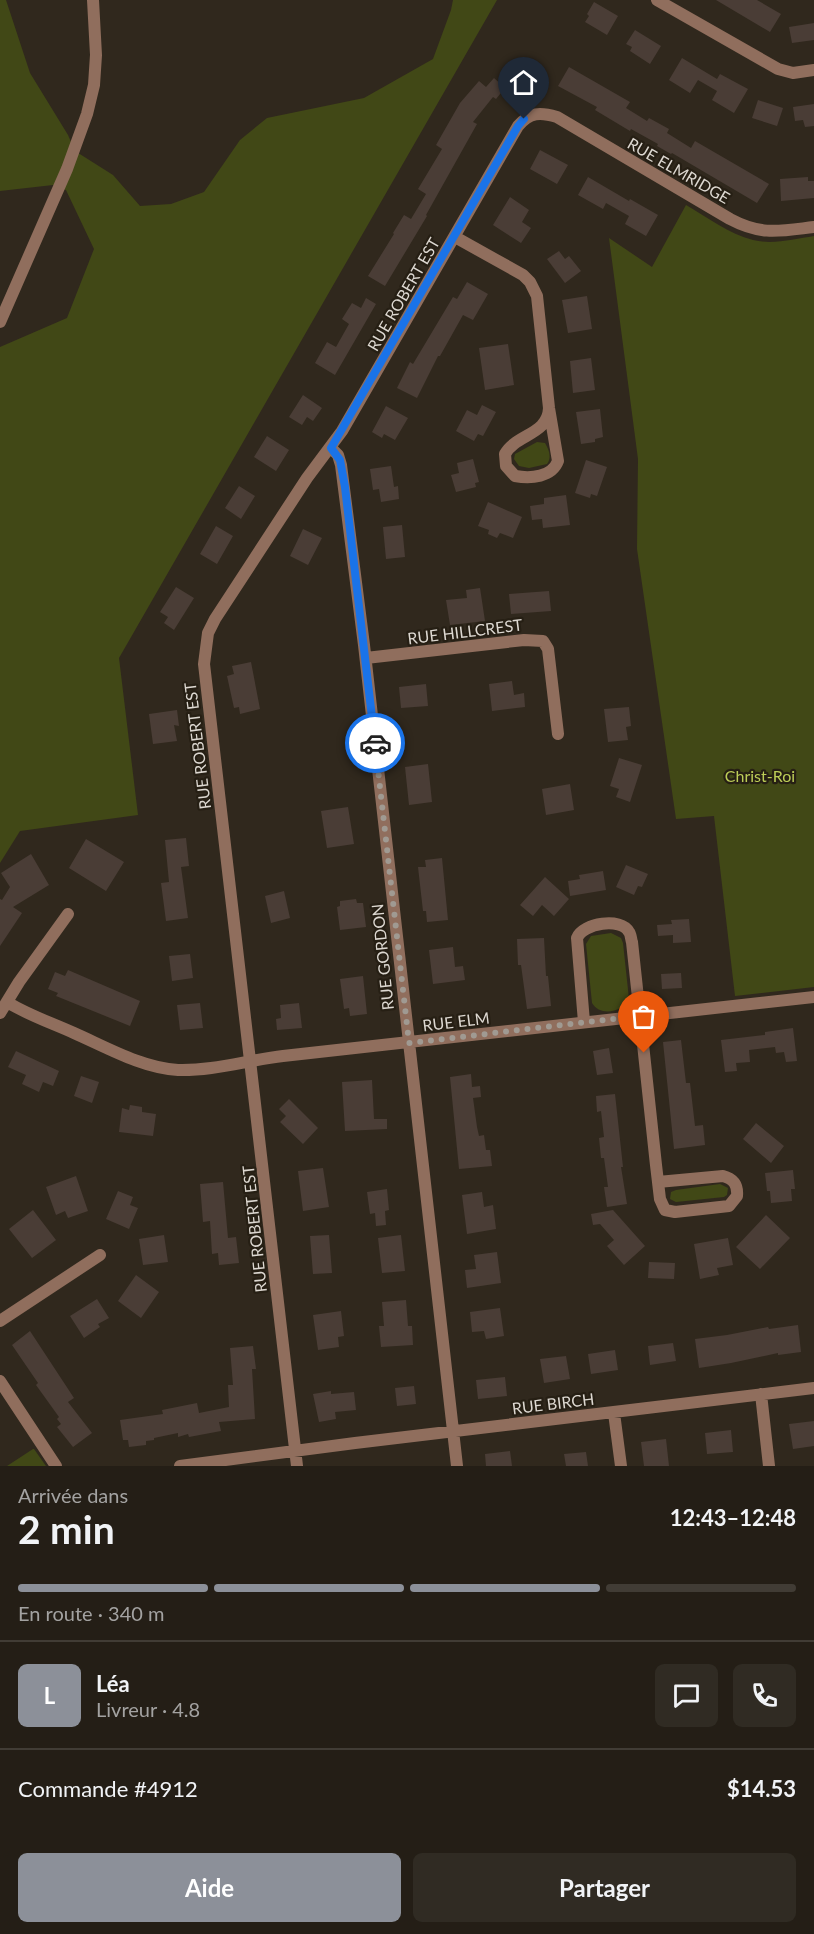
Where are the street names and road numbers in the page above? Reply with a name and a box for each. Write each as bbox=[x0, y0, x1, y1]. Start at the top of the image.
street label: RUE ELMRIDGE bbox=[624, 133, 734, 207]
street label: RUE ROBERT EST bbox=[363, 234, 443, 354]
street label: RUE HILLCREST bbox=[406, 614, 524, 647]
street label: RUE ROBERT EST bbox=[180, 681, 214, 810]
street label: RUE GORDON bbox=[367, 903, 397, 1011]
street label: RUE ELM bbox=[421, 1007, 491, 1035]
street label: RUE ROBERT EST bbox=[238, 1164, 270, 1293]
street label: RUE BIRCH bbox=[511, 1389, 595, 1417]

